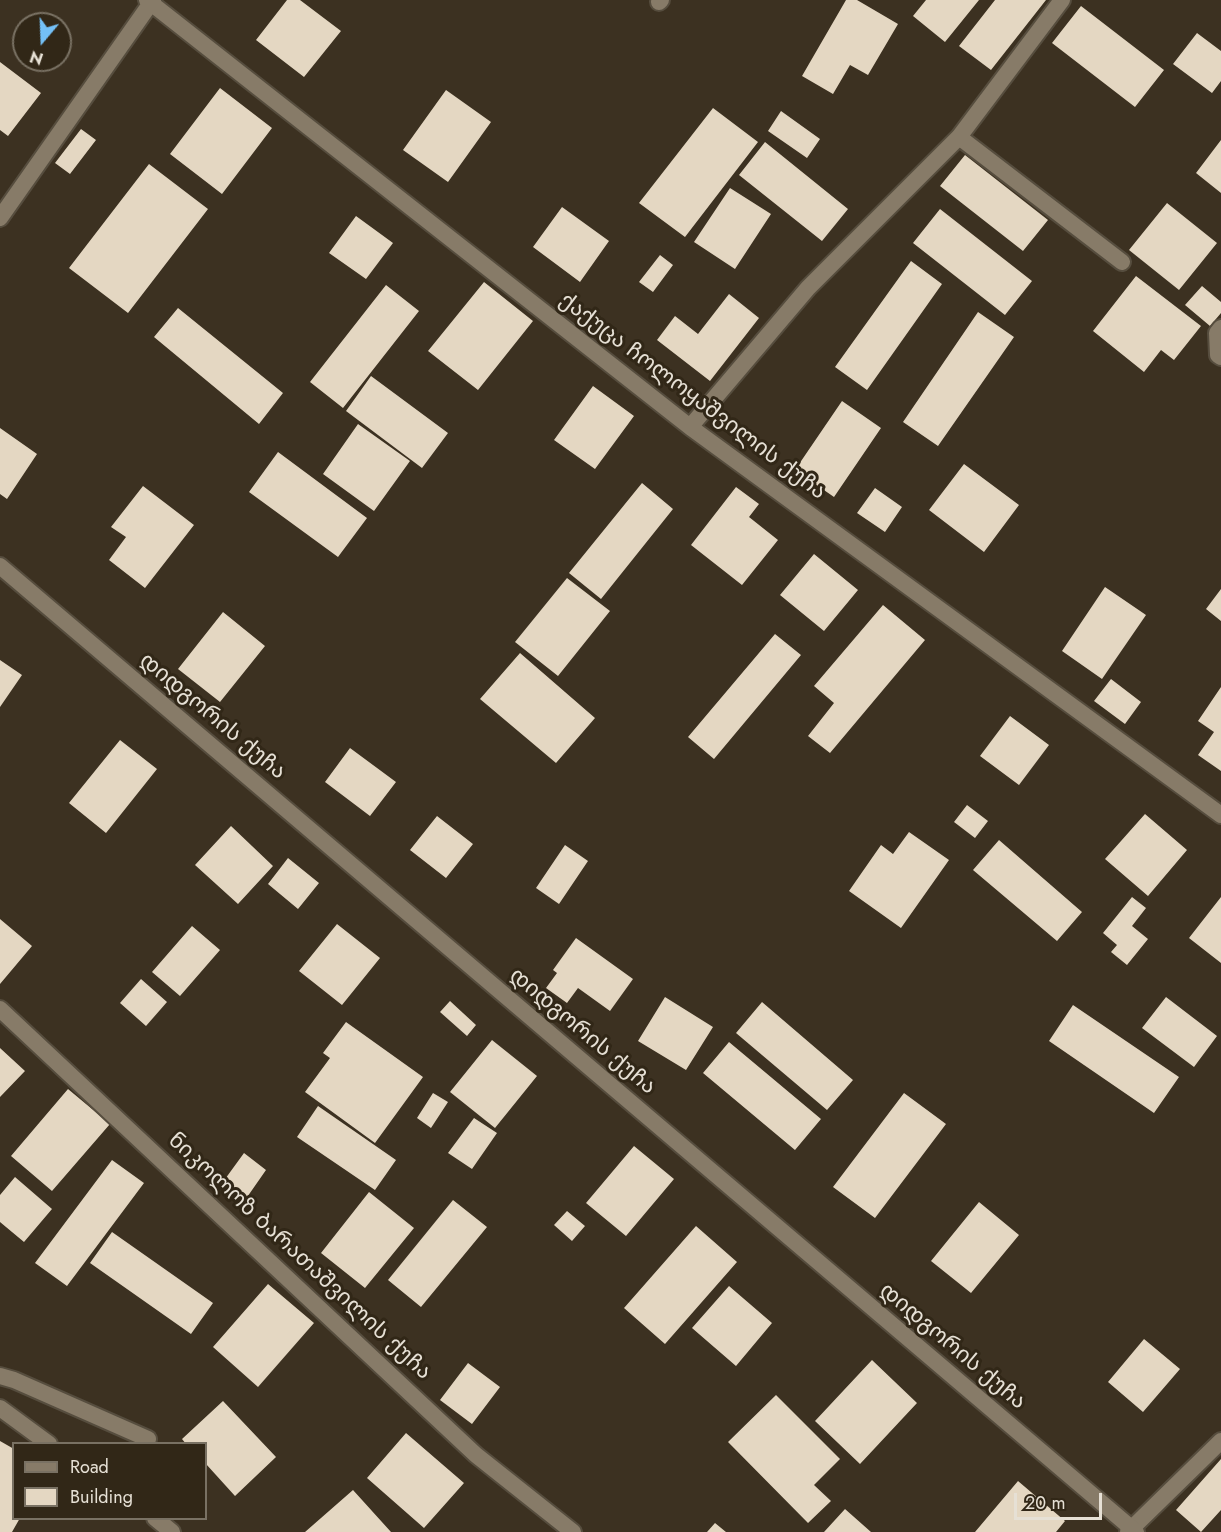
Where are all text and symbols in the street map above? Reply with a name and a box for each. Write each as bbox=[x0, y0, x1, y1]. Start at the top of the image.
north arrow bbox=[12, 12, 72, 72]
text: N bbox=[27, 45, 46, 71]
street label: ქაქუცა ჩოლოყაშვილის ქუჩა bbox=[553, 288, 831, 506]
street label: დიდგორის ქუჩა bbox=[133, 648, 291, 786]
street label: დიდგორის ქუჩა bbox=[503, 963, 661, 1101]
street label: ნიკოლოზ ბარათაშვილის ქუჩა bbox=[162, 1128, 436, 1386]
street label: დიდგორის ქუჩა bbox=[873, 1278, 1031, 1416]
legend bbox=[12, 1442, 207, 1520]
text: Road bbox=[70, 1454, 109, 1480]
scale bar bbox=[1017, 1481, 1106, 1519]
text: Building bbox=[70, 1484, 133, 1510]
text: 20 m bbox=[1025, 1490, 1065, 1516]

